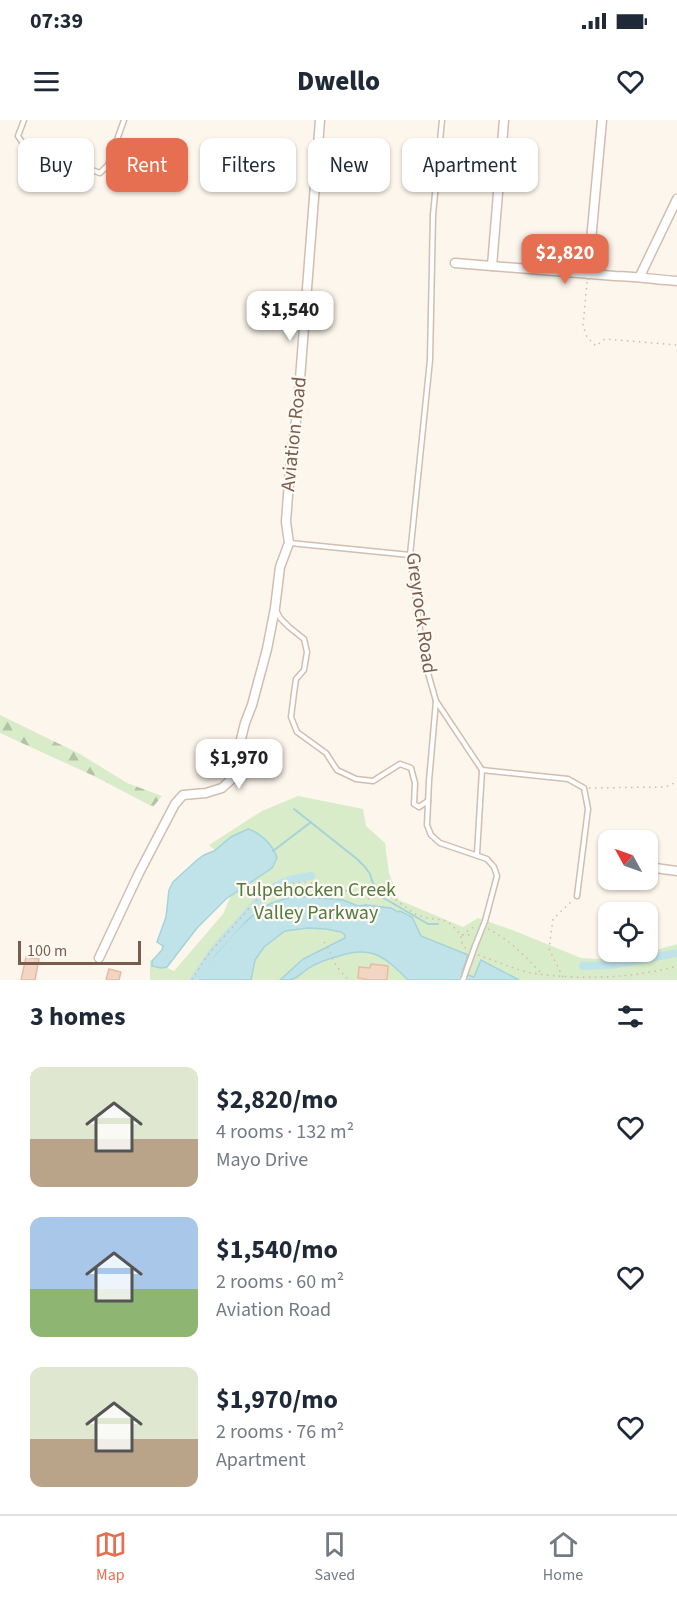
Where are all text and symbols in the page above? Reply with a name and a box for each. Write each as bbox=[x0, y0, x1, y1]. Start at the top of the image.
text: 07:39 bbox=[30, 5, 83, 37]
text: Dwello bbox=[297, 62, 380, 101]
icon: menu bbox=[30, 65, 63, 98]
icon: heart bbox=[614, 65, 647, 98]
chip: Buy bbox=[18, 138, 94, 192]
chip: Rent bbox=[106, 138, 188, 192]
chip: Filters bbox=[200, 138, 296, 192]
chip: New bbox=[308, 138, 390, 192]
chip: Apartment bbox=[402, 138, 538, 192]
pin: $2,820 bbox=[516, 234, 614, 285]
text: $2,820 bbox=[536, 239, 594, 267]
pin: $1,540 bbox=[241, 291, 339, 342]
text: $1,540 bbox=[261, 296, 319, 324]
street label: Aviation Road bbox=[274, 375, 314, 493]
street label: Greyrock Road bbox=[399, 551, 443, 675]
pin: $1,970 bbox=[190, 739, 288, 790]
text: $1,970 bbox=[210, 744, 268, 772]
north arrow bbox=[598, 830, 658, 890]
map controls bbox=[598, 830, 658, 962]
park label: Tulpehocken Creek Valley Parkway bbox=[236, 876, 396, 927]
button: locate bbox=[598, 902, 658, 962]
scale bar bbox=[18, 938, 141, 965]
text: 100 m bbox=[27, 940, 67, 962]
text: 3 homes bbox=[30, 998, 125, 1035]
icon: filters bbox=[614, 1000, 647, 1033]
text: $2,820/mo bbox=[216, 1081, 338, 1118]
icon: home bbox=[78, 1091, 150, 1163]
icon: heart bbox=[614, 1111, 647, 1144]
text: 4 rooms · 132 m² bbox=[216, 1118, 354, 1146]
text: Mayo Drive bbox=[216, 1146, 308, 1174]
text: $1,540/mo bbox=[216, 1231, 338, 1268]
icon: home bbox=[78, 1241, 150, 1313]
icon: heart bbox=[614, 1261, 647, 1294]
text: 2 rooms · 60 m² bbox=[216, 1268, 344, 1296]
text: Aviation Road bbox=[216, 1296, 331, 1324]
text: $1,970/mo bbox=[216, 1381, 338, 1418]
icon: home bbox=[78, 1391, 150, 1463]
icon: heart bbox=[614, 1411, 647, 1444]
text: 2 rooms · 76 m² bbox=[216, 1418, 344, 1446]
text: Apartment bbox=[216, 1446, 306, 1474]
tab: Map bbox=[94, 1528, 127, 1586]
tab: Saved bbox=[314, 1528, 355, 1586]
tab: Home bbox=[543, 1528, 583, 1586]

